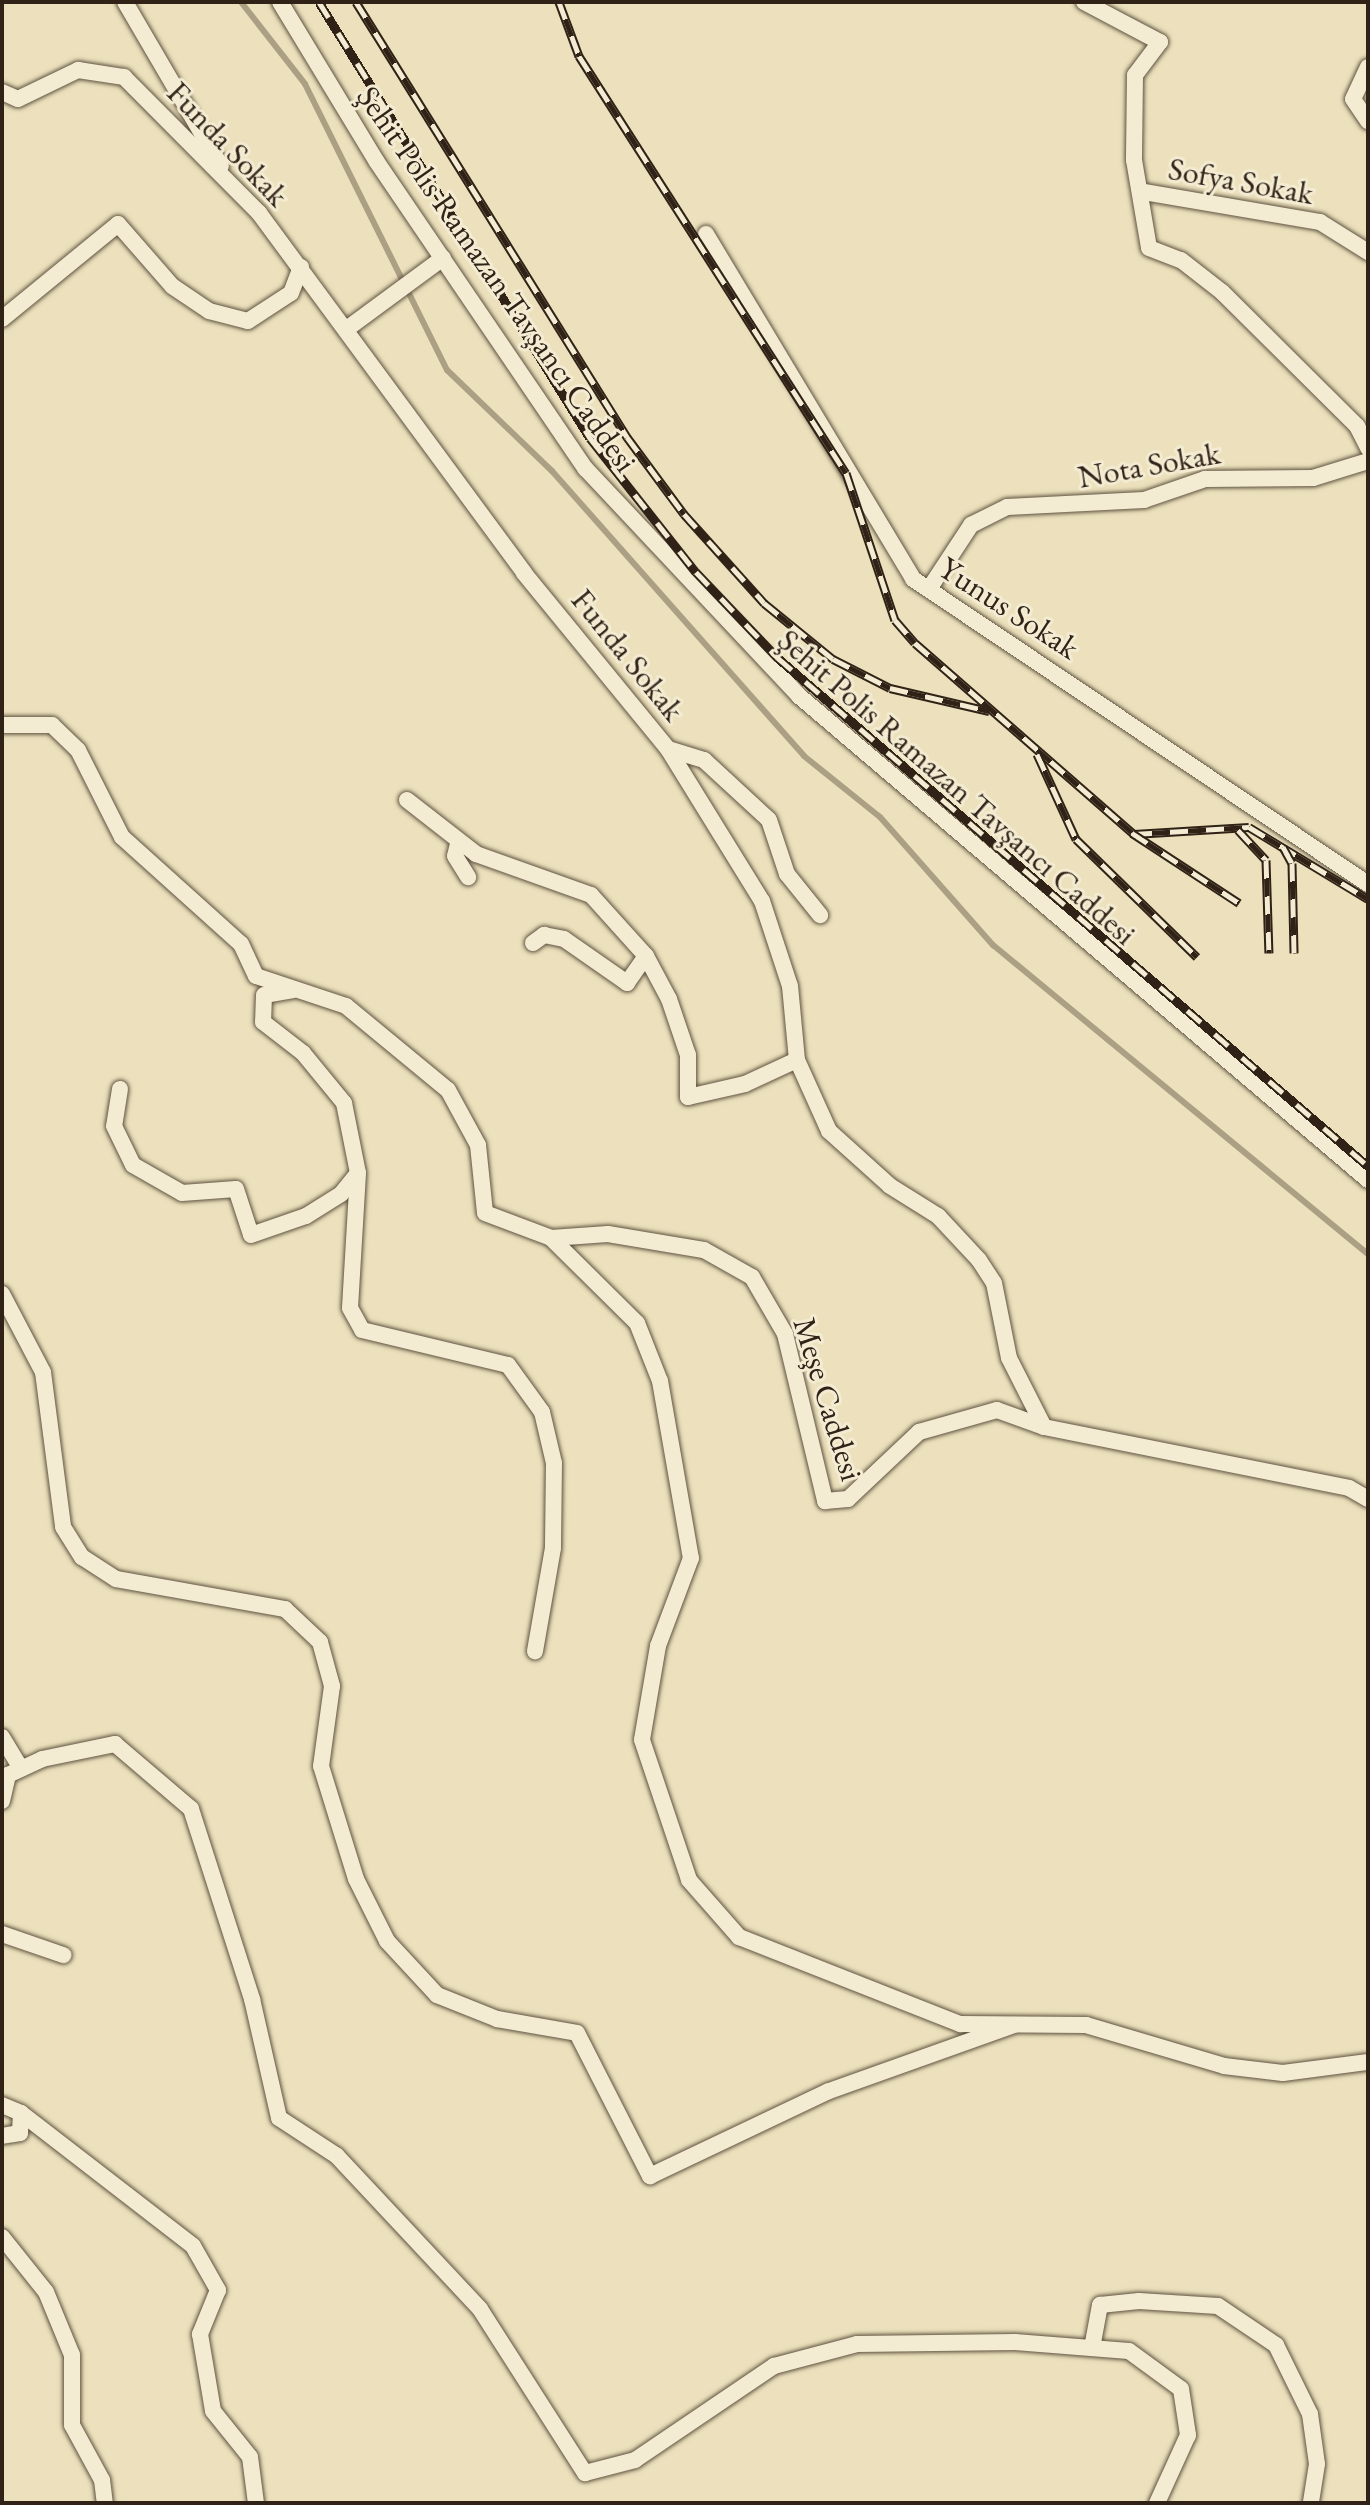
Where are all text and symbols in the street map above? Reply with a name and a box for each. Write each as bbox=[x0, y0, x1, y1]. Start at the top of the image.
street label: Funda Sokak bbox=[159, 74, 297, 214]
street label: Şehit Polis Ramazan Tavşancı Caddesi bbox=[349, 79, 645, 479]
street label: Sofya Sokak bbox=[1165, 149, 1317, 213]
street label: Nota Sokak bbox=[1075, 434, 1223, 496]
street label: Yunus Sokak bbox=[932, 549, 1086, 667]
street label: Funda Sokak bbox=[563, 581, 693, 729]
street label: Şehit Polis Ramazan Tavşancı Caddesi bbox=[770, 621, 1144, 953]
street label: Meşe Caddesi bbox=[785, 1313, 871, 1485]

